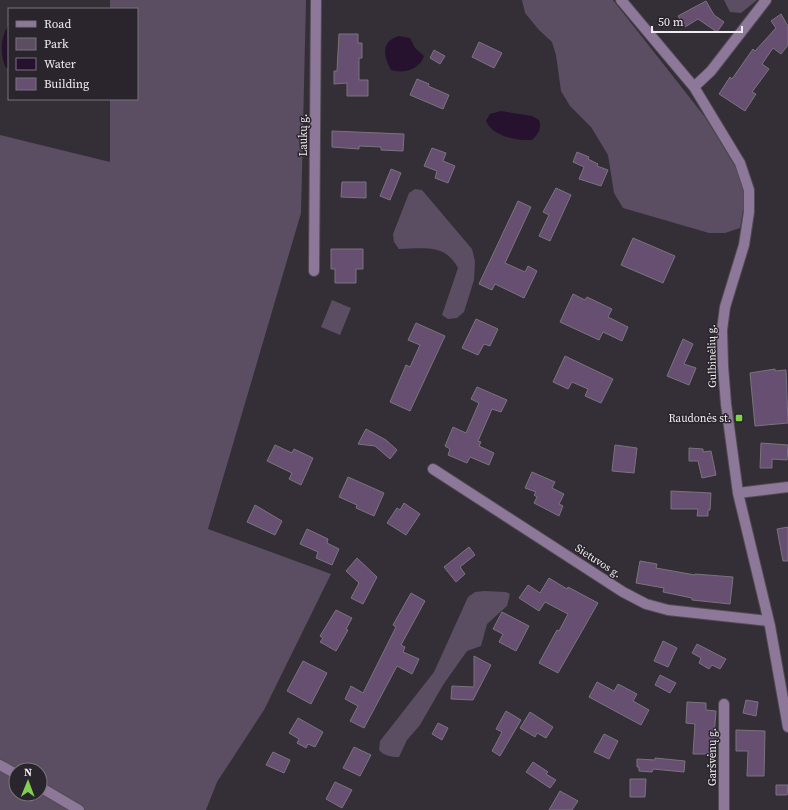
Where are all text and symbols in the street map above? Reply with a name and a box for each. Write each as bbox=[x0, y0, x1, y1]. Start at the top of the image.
legend bbox=[8, 8, 138, 100]
scale bar bbox=[652, 8, 742, 34]
text: 50 m bbox=[658, 14, 684, 30]
text: Road bbox=[44, 16, 71, 32]
text: Park bbox=[44, 36, 69, 52]
text: Water bbox=[44, 56, 76, 72]
text: Building bbox=[44, 76, 89, 92]
street label: Laukų g. bbox=[296, 114, 311, 156]
street label: Gulbinėlių g. bbox=[704, 324, 720, 388]
place label: Raudonės st. bbox=[668, 411, 731, 426]
marker: Raudonės st. bbox=[734, 413, 744, 423]
street label: Sietuvos g. bbox=[572, 541, 624, 581]
street label: Garšvėnų g. bbox=[705, 728, 720, 786]
north arrow bbox=[8, 762, 48, 802]
text: N bbox=[24, 765, 32, 780]

